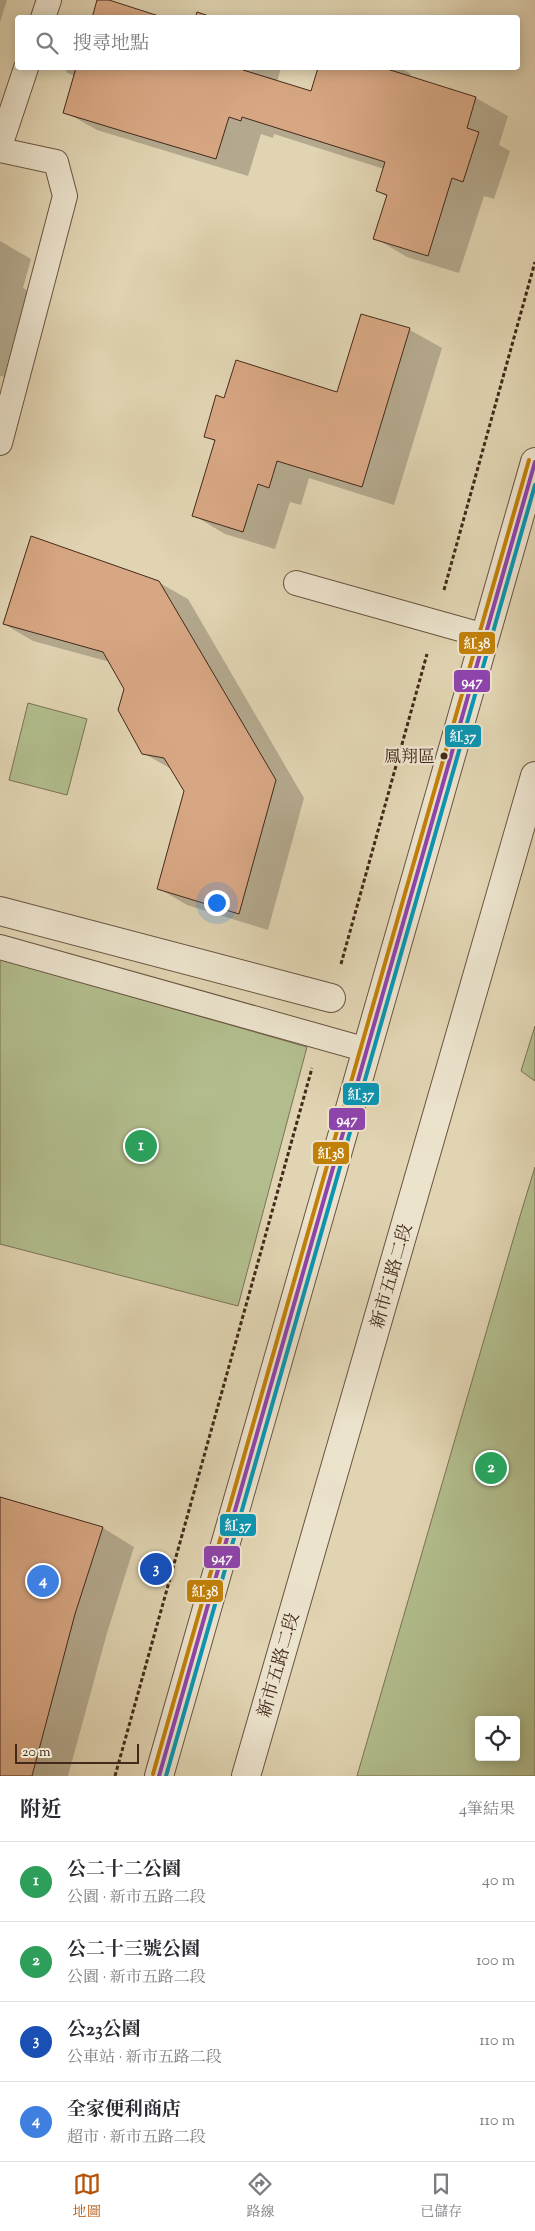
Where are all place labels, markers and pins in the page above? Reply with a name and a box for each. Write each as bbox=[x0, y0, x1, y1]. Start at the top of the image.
place label: 鳳翔區 bbox=[384, 746, 435, 770]
marker: 鳳翔區 bbox=[439, 751, 449, 761]
pin: 1 bbox=[125, 1127, 157, 1165]
pin: 2 bbox=[475, 1449, 507, 1487]
pin: 3 bbox=[140, 1550, 172, 1588]
pin: 4 bbox=[27, 1562, 59, 1600]

